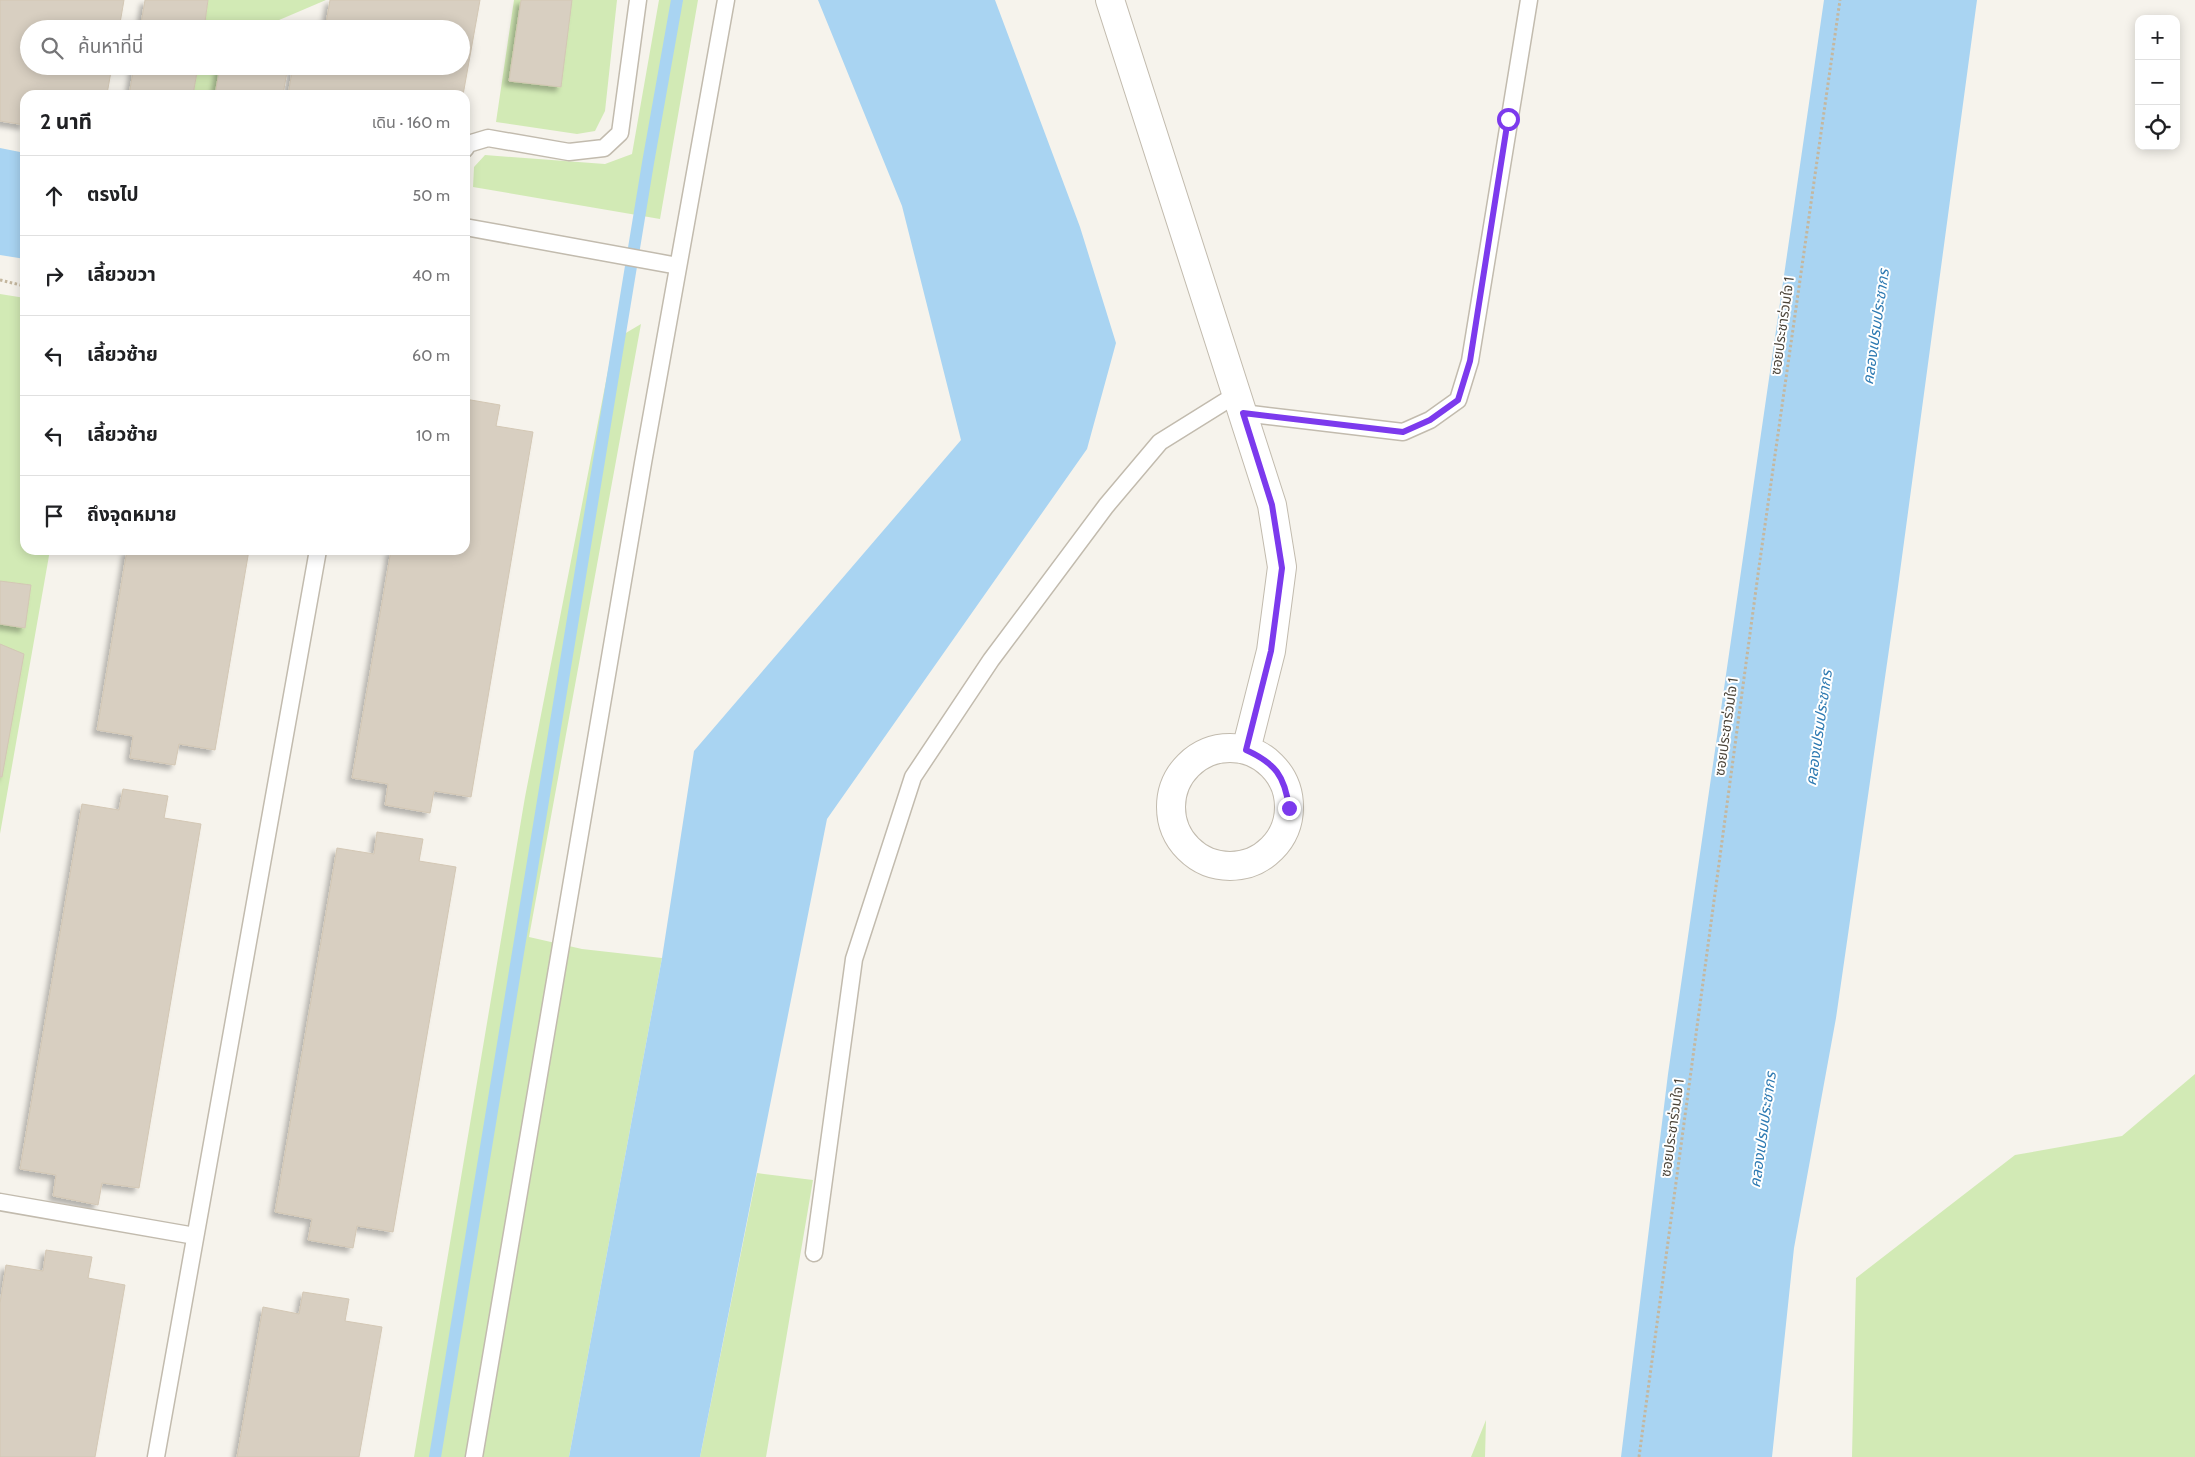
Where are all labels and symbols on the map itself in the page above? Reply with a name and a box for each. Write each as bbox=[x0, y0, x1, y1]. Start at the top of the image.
route start bbox=[1497, 108, 1520, 131]
water label: คลองเปรมประชากร bbox=[1859, 266, 1893, 386]
street label: ซอยประชาร่วมใจ 1 bbox=[1766, 276, 1798, 376]
water label: คลองเปรมประชากร bbox=[1802, 667, 1836, 787]
street label: ซอยประชาร่วมใจ 1 bbox=[1710, 677, 1742, 777]
route end bbox=[1278, 797, 1301, 820]
water label: คลองเปรมประชากร bbox=[1746, 1069, 1780, 1189]
street label: ซอยประชาร่วมใจ 1 bbox=[1656, 1078, 1688, 1178]

